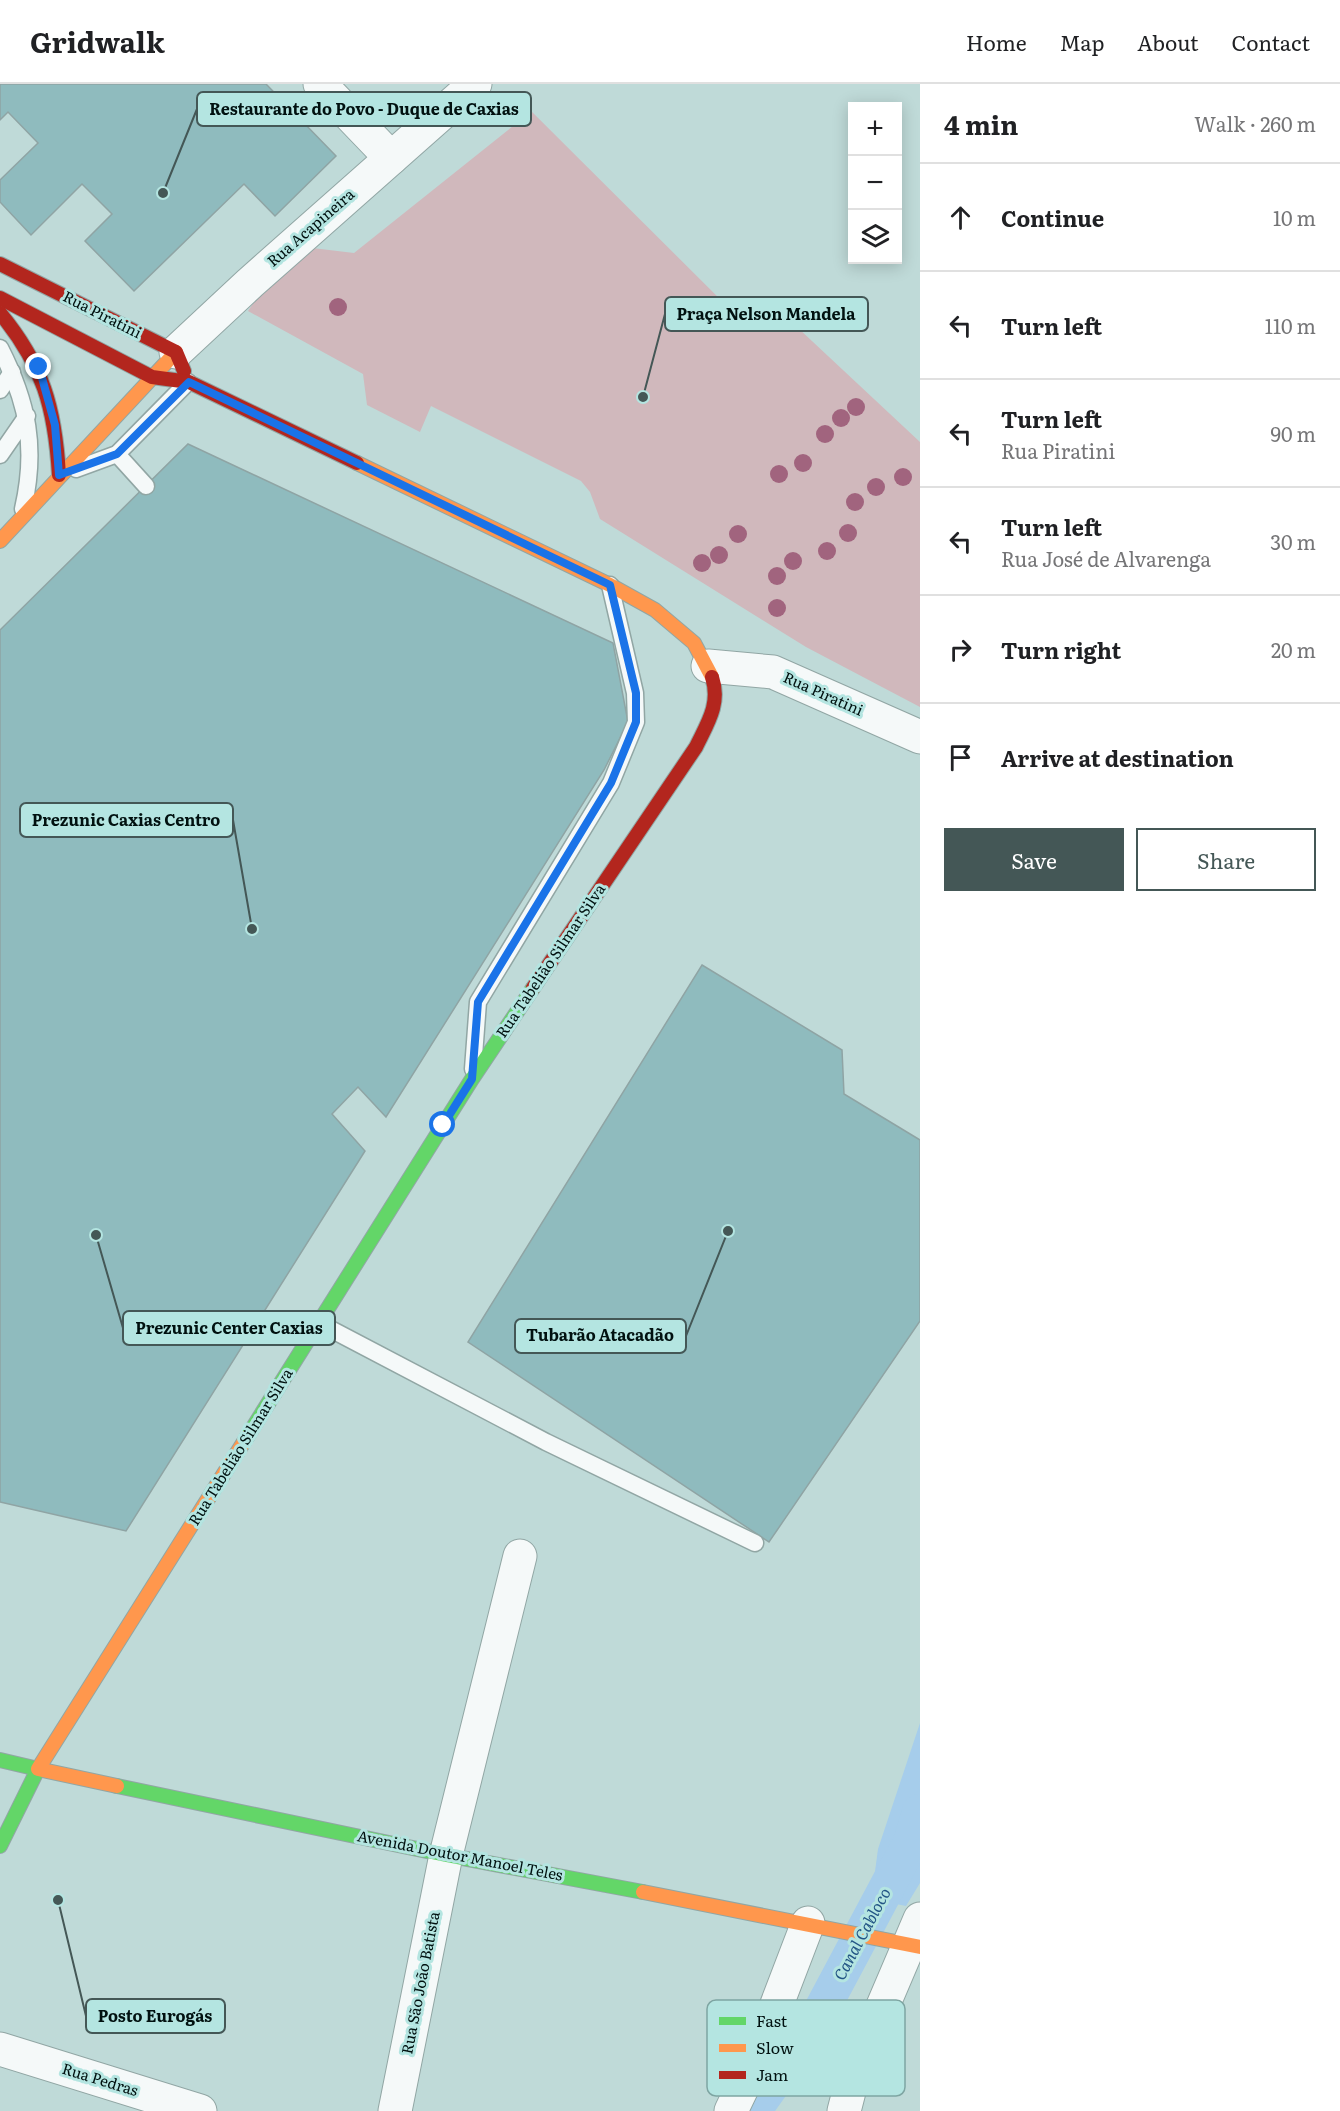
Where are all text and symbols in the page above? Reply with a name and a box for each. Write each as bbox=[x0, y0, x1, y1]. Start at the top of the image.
text: Gridwalk bbox=[30, 20, 165, 62]
text: Home bbox=[966, 26, 1027, 57]
text: Map bbox=[1060, 26, 1104, 57]
text: About bbox=[1137, 26, 1199, 57]
text: Contact bbox=[1232, 26, 1310, 57]
callout: Restaurante do Povo - Duque de Caxias bbox=[197, 92, 531, 126]
text: Restaurante do Povo - Duque de Caxias bbox=[209, 96, 519, 120]
map controls bbox=[848, 102, 902, 264]
button: + bbox=[848, 102, 902, 156]
text: 4 min bbox=[944, 104, 1018, 143]
text: Walk · 260 m bbox=[1194, 108, 1316, 138]
button: − bbox=[848, 156, 902, 210]
street label: Rua Acapineira bbox=[261, 182, 359, 271]
icon: ahead bbox=[944, 201, 977, 234]
text: Continue bbox=[1001, 201, 1104, 234]
text: 10 m bbox=[1273, 202, 1316, 232]
button: layers bbox=[848, 210, 902, 264]
street label: Rua Piratini bbox=[59, 284, 146, 343]
callout: Praça Nelson Mandela bbox=[665, 297, 868, 331]
text: Praça Nelson Mandela bbox=[676, 301, 856, 325]
icon: left bbox=[944, 309, 977, 342]
text: Turn left bbox=[1001, 309, 1102, 342]
text: 110 m bbox=[1265, 310, 1316, 340]
route end bbox=[25, 353, 51, 379]
text: Turn left bbox=[1001, 402, 1102, 435]
icon: left bbox=[944, 417, 977, 450]
text: 90 m bbox=[1271, 418, 1316, 448]
text: Rua Piratini bbox=[1001, 435, 1115, 465]
text: Turn left bbox=[1001, 510, 1102, 543]
icon: left bbox=[944, 525, 977, 558]
text: 30 m bbox=[1270, 526, 1316, 556]
text: Rua José de Alvarenga bbox=[1001, 543, 1211, 573]
icon: right bbox=[944, 633, 977, 666]
text: Turn right bbox=[1001, 633, 1121, 666]
text: 20 m bbox=[1271, 634, 1316, 664]
street label: Rua Piratini bbox=[780, 665, 867, 721]
icon: arrive bbox=[944, 741, 977, 774]
text: Arrive at destination bbox=[1001, 741, 1234, 774]
callout: Prezunic Caxias Centro bbox=[20, 803, 233, 837]
text: Prezunic Caxias Centro bbox=[32, 807, 220, 831]
button: Save bbox=[944, 828, 1124, 891]
button: Share bbox=[1136, 828, 1316, 891]
street label: Rua Tabelião Silmar Silva bbox=[489, 878, 611, 1042]
route start bbox=[429, 1111, 455, 1137]
callout: Prezunic Center Caxias bbox=[123, 1311, 335, 1345]
text: Prezunic Center Caxias bbox=[135, 1315, 323, 1339]
callout: Tubarão Atacadão bbox=[515, 1319, 686, 1353]
text: Tubarão Atacadão bbox=[526, 1322, 674, 1346]
street label: Rua Tabelião Silmar Silva bbox=[182, 1362, 298, 1529]
street label: Avenida Doutor Manoel Teles bbox=[356, 1823, 565, 1886]
water label: Canal Cabloco bbox=[827, 1883, 896, 1984]
street label: Rua São João Batista bbox=[394, 1908, 445, 2056]
callout: Posto Eurogás bbox=[86, 1999, 225, 2033]
legend bbox=[707, 2000, 905, 2096]
text: Posto Eurogás bbox=[98, 2003, 212, 2027]
text: Fast bbox=[756, 2008, 788, 2032]
text: Slow bbox=[756, 2035, 794, 2059]
street label: Rua Pedras bbox=[60, 2056, 142, 2101]
text: Jam bbox=[756, 2062, 789, 2086]

